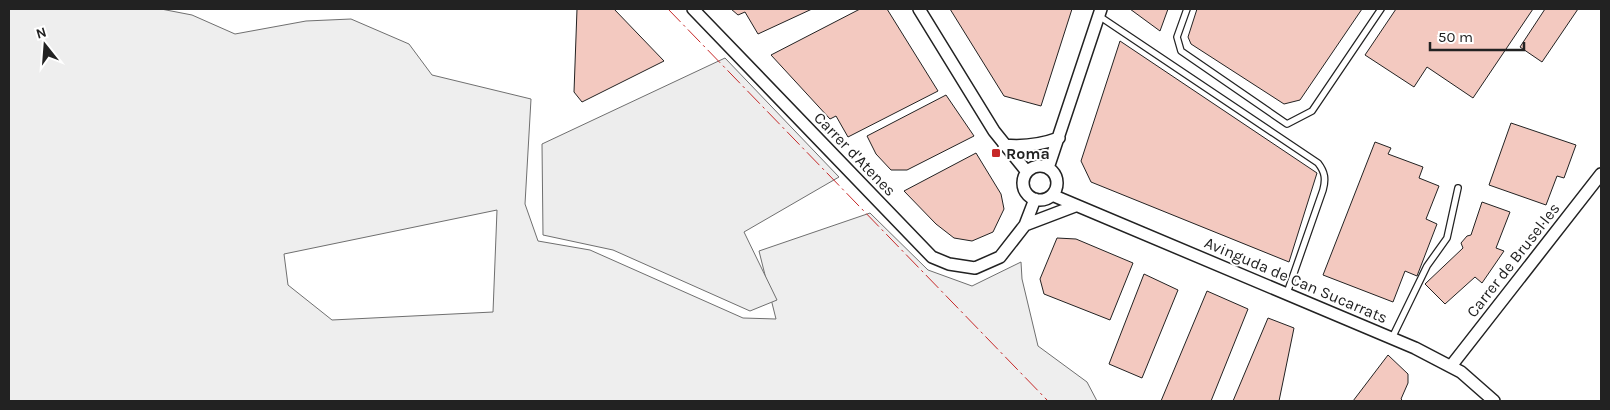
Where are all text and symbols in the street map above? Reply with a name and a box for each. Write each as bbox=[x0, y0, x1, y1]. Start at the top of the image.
north arrow bbox=[20, 20, 70, 70]
scale bar bbox=[1430, 20, 1524, 52]
text: N bbox=[34, 23, 49, 43]
text: 50 m bbox=[1438, 28, 1473, 46]
street label: Carrer d'Atenes bbox=[810, 108, 900, 200]
place label: Roma bbox=[1006, 144, 1050, 163]
marker: Roma bbox=[990, 147, 1002, 159]
street label: Carrer de Brusel·les bbox=[1462, 199, 1564, 321]
street label: Avinguda de Can Sucarrats bbox=[1202, 233, 1390, 327]

